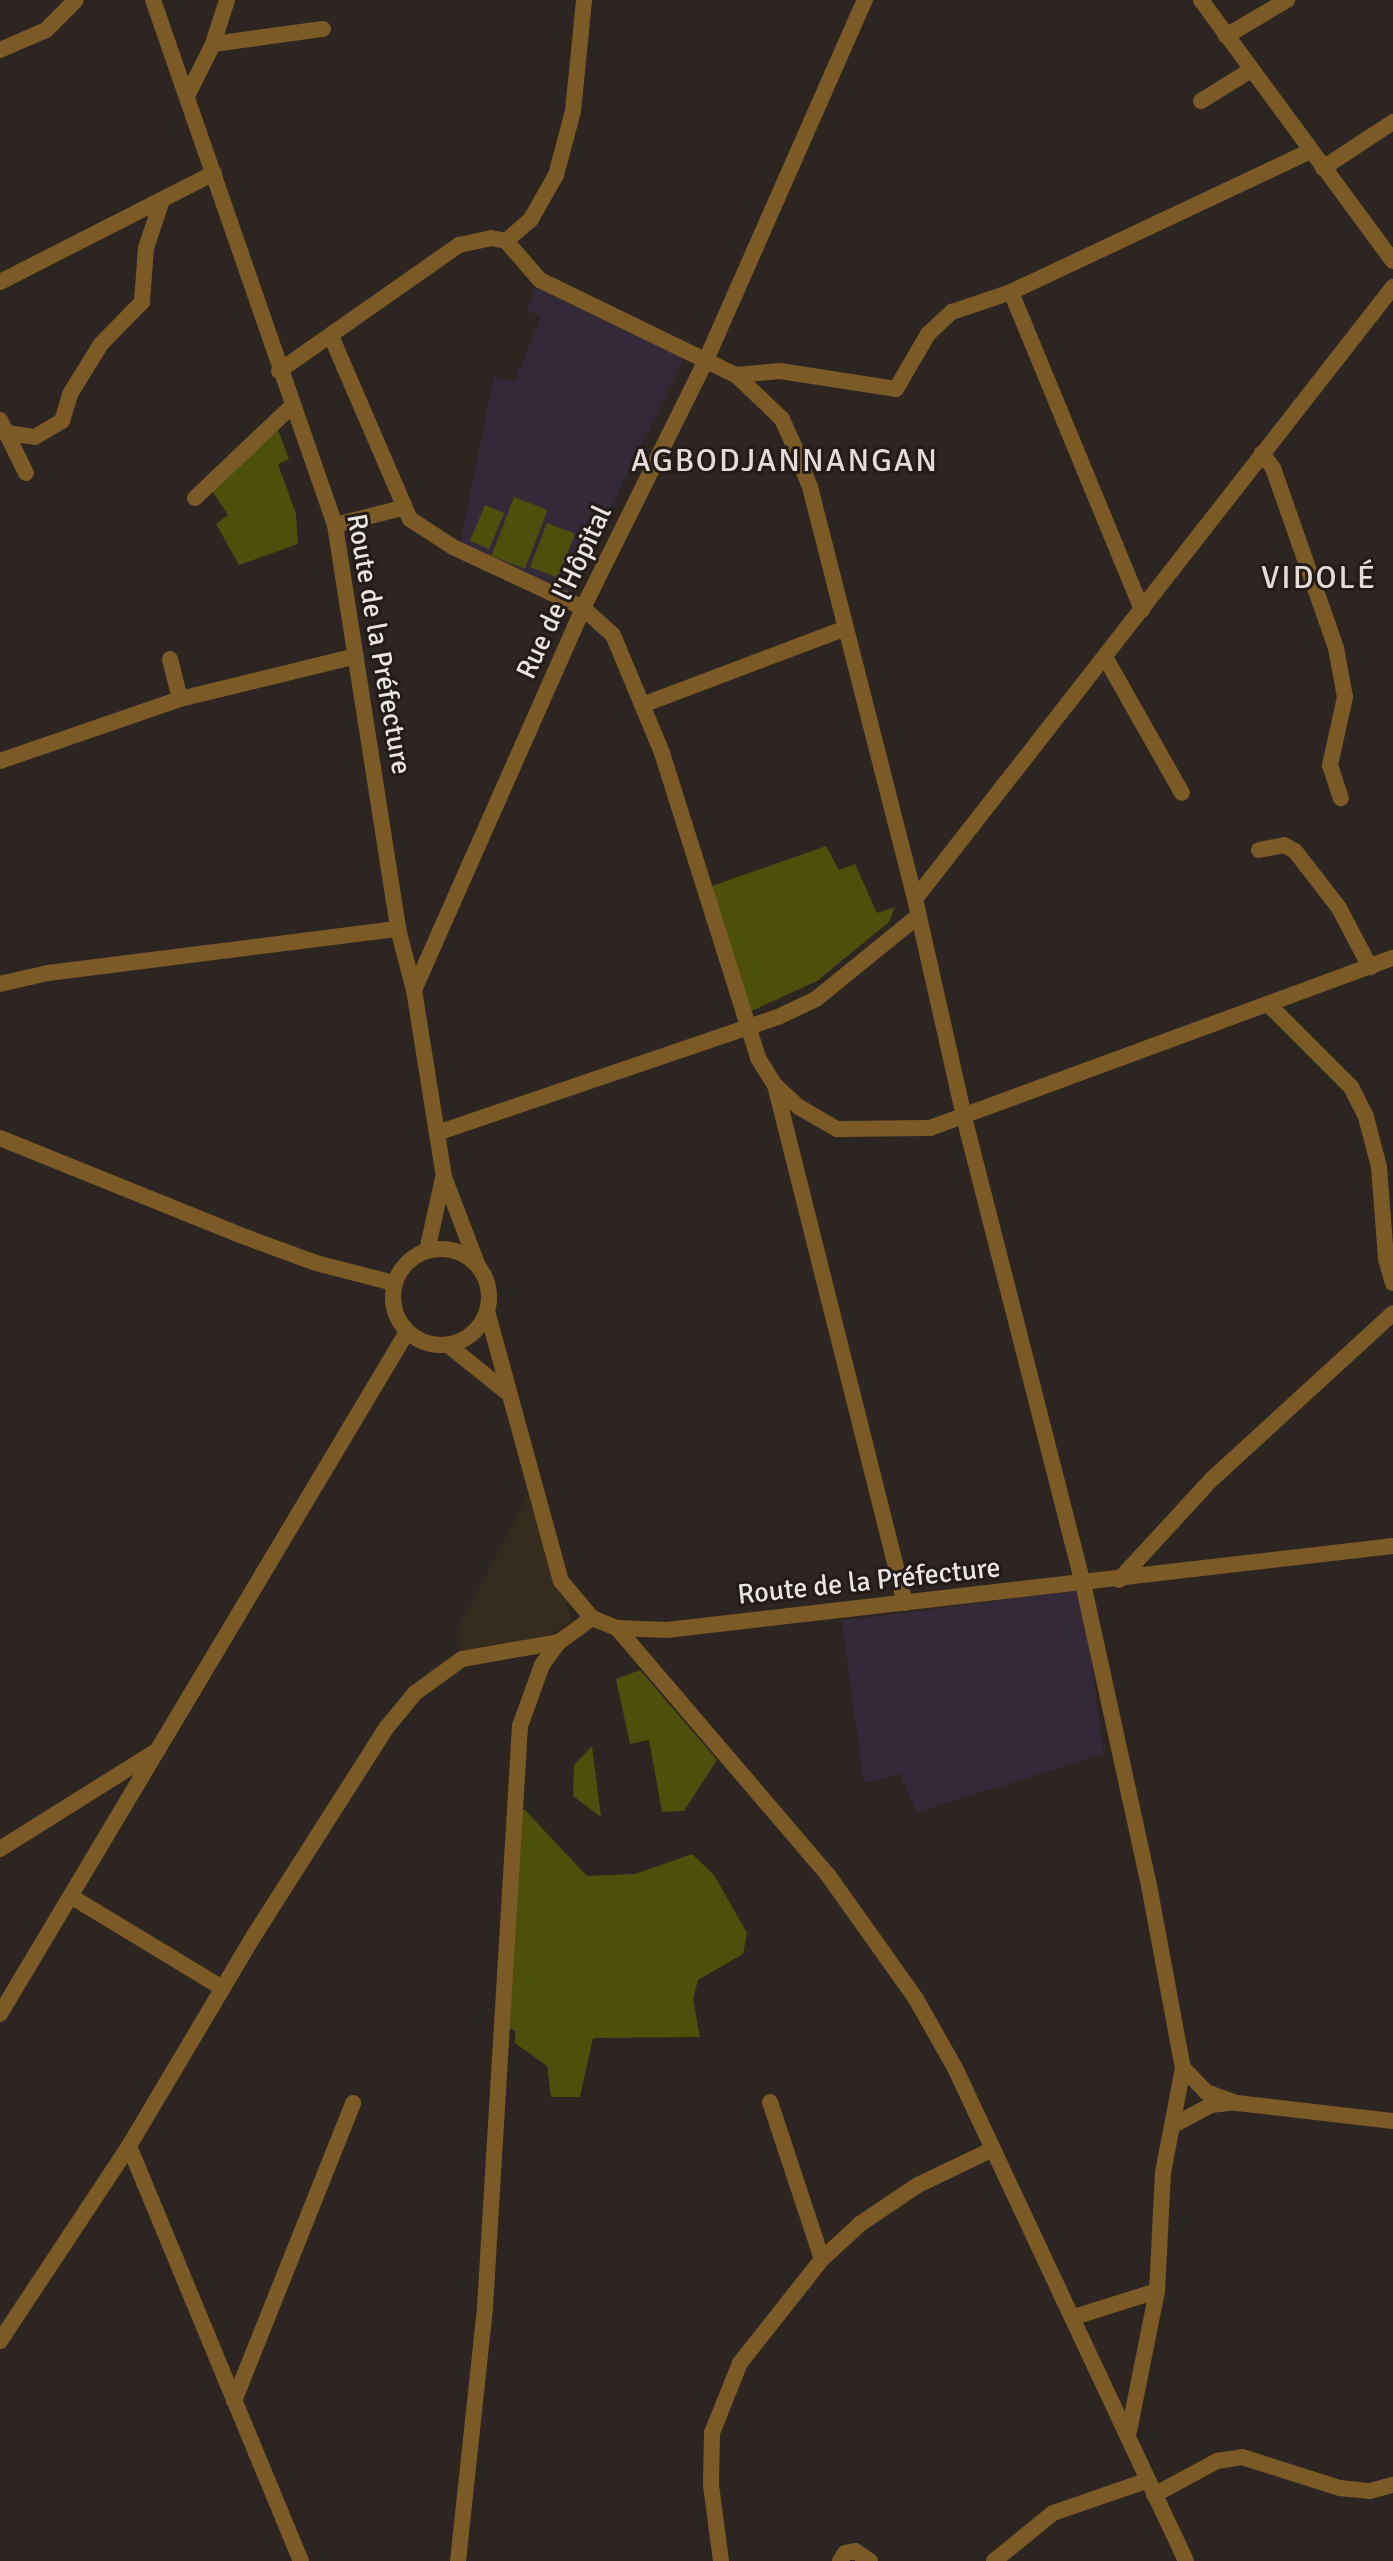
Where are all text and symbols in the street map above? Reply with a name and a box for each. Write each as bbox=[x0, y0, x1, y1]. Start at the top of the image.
district label: AGBODJANNANGAN bbox=[631, 442, 939, 480]
street label: Rue de l'Hôpital bbox=[509, 500, 619, 684]
street label: Route de la Préfecture bbox=[340, 511, 418, 777]
district label: VIDOLÉ bbox=[1261, 559, 1377, 597]
street label: Route de la Préfecture bbox=[736, 1550, 1002, 1612]

